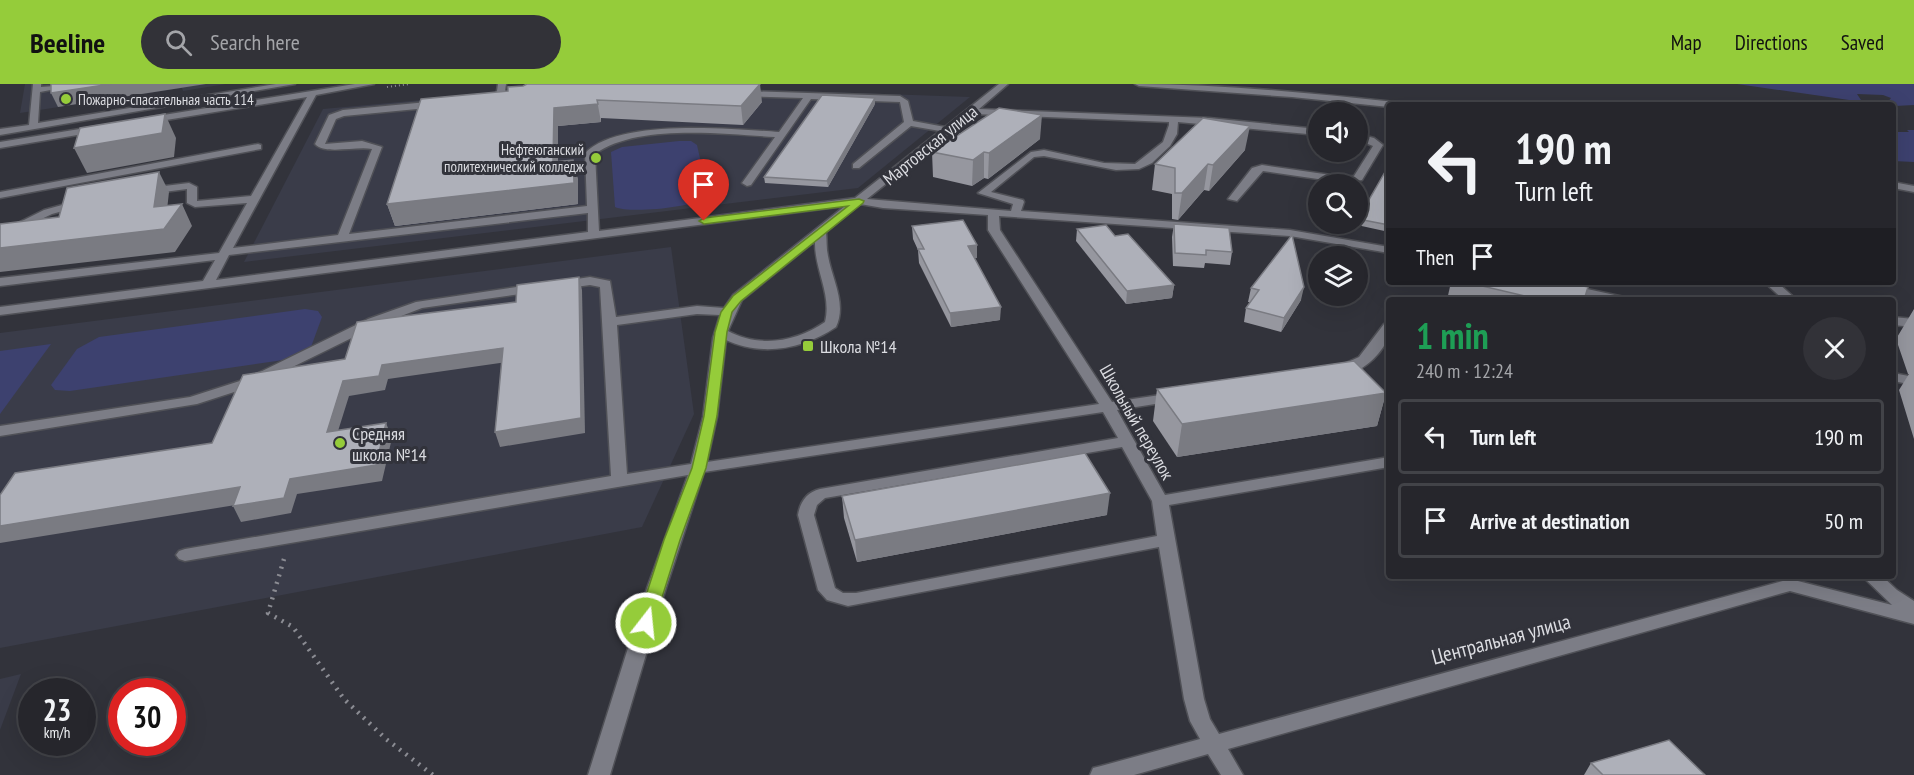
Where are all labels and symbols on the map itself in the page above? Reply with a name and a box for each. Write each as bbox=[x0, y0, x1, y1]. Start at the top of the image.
place label: Пожарно-спасательная часть 114 bbox=[78, 90, 254, 109]
marker: Пожарно-спасательная часть 114 bbox=[59, 92, 73, 106]
street label: Мартовская улица bbox=[878, 100, 982, 190]
place label: Нефтеюганский политехнический колледж bbox=[444, 140, 585, 176]
marker: Нефтеюганский политехнический колледж bbox=[589, 151, 603, 165]
pin bbox=[678, 159, 729, 221]
place label: Школа №14 bbox=[820, 335, 897, 358]
marker: Школа №14 bbox=[801, 339, 815, 353]
street label: Школьный переулок bbox=[1095, 360, 1179, 484]
place label: Средняя школа №14 bbox=[352, 422, 427, 466]
marker: Средняя школа №14 bbox=[333, 436, 347, 450]
position arrow bbox=[614, 591, 678, 655]
street label: Центральная улица bbox=[1429, 607, 1573, 671]
speed limit sign: 30 bbox=[108, 678, 186, 756]

